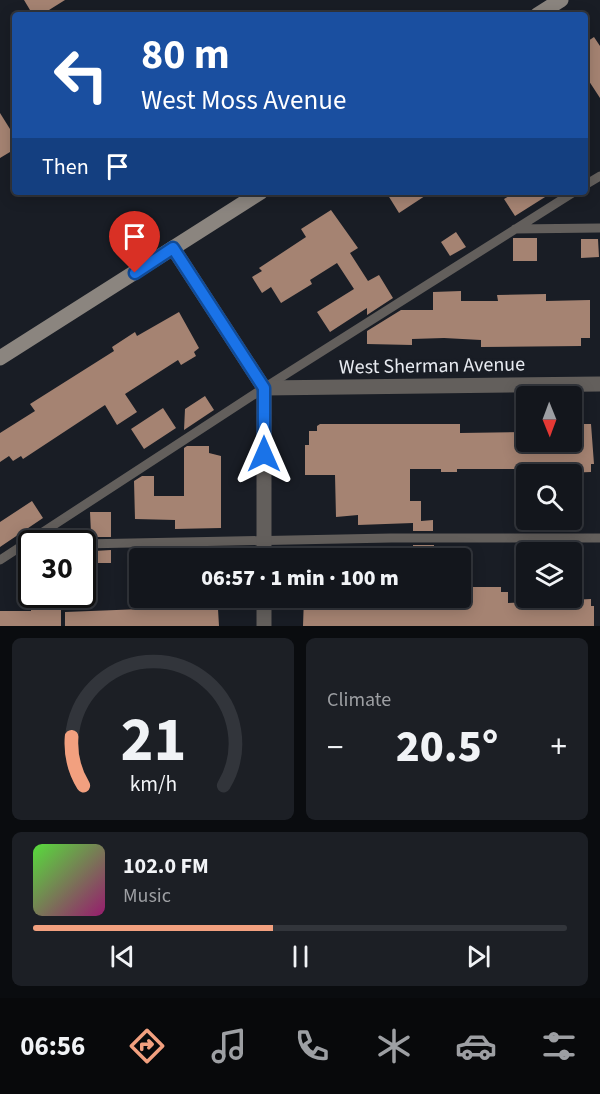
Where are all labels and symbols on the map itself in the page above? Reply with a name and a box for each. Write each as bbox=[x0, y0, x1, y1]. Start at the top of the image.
pin bbox=[109, 211, 160, 273]
street label: West Sherman Avenue bbox=[339, 350, 525, 382]
north arrow bbox=[516, 386, 582, 452]
position arrow bbox=[232, 422, 296, 486]
speed limit sign: 30 bbox=[18, 530, 96, 608]

